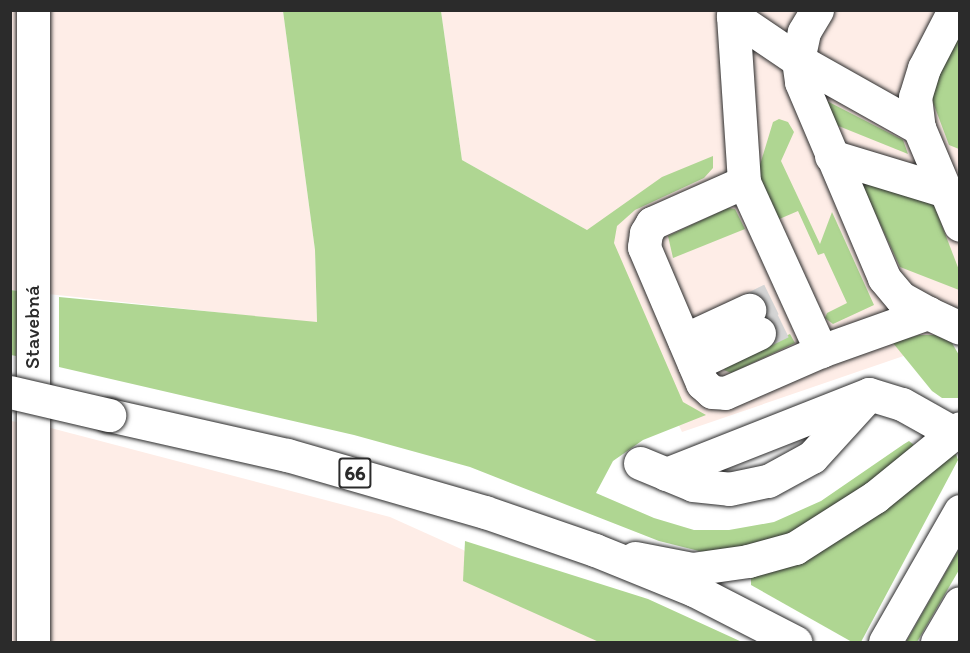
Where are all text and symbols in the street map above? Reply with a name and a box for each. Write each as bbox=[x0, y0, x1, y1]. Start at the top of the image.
street label: Stavebná bbox=[19, 285, 45, 369]
road number: 66 bbox=[337, 456, 373, 490]

